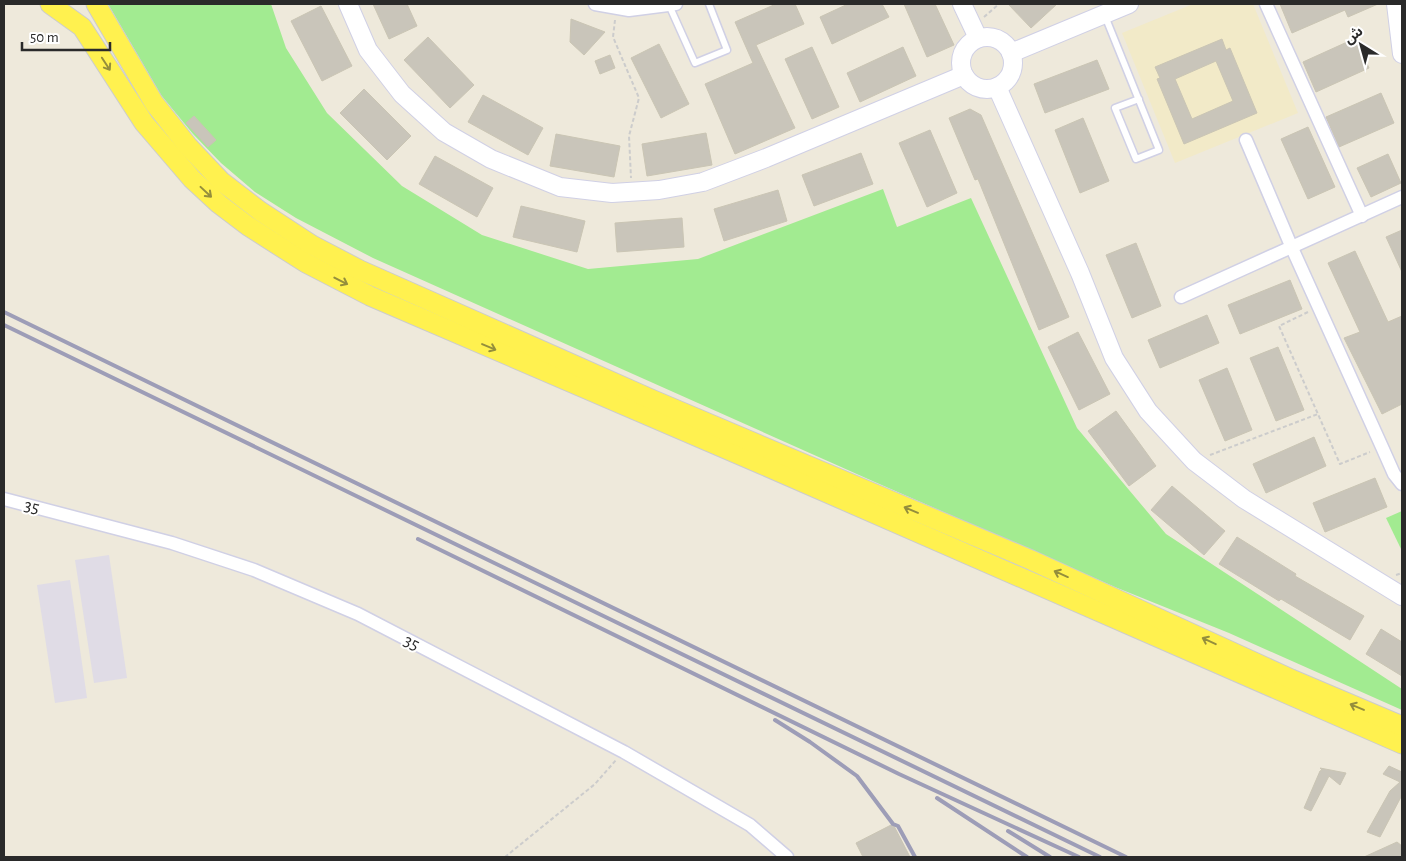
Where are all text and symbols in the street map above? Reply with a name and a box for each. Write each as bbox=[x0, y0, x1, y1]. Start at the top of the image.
scale bar bbox=[22, 20, 110, 52]
north arrow bbox=[1336, 20, 1386, 70]
text: ش bbox=[1342, 24, 1366, 47]
text: 50 m bbox=[30, 30, 59, 45]
one-way arrow bbox=[101, 56, 111, 70]
one-way arrow bbox=[199, 186, 212, 198]
one-way arrow bbox=[333, 277, 348, 286]
one-way arrow bbox=[481, 342, 496, 352]
street label: 35 bbox=[22, 496, 41, 518]
one-way arrow bbox=[904, 505, 919, 514]
one-way arrow bbox=[1054, 568, 1069, 578]
street label: 35 bbox=[401, 631, 422, 654]
one-way arrow bbox=[1202, 636, 1217, 645]
one-way arrow bbox=[1350, 702, 1365, 712]

